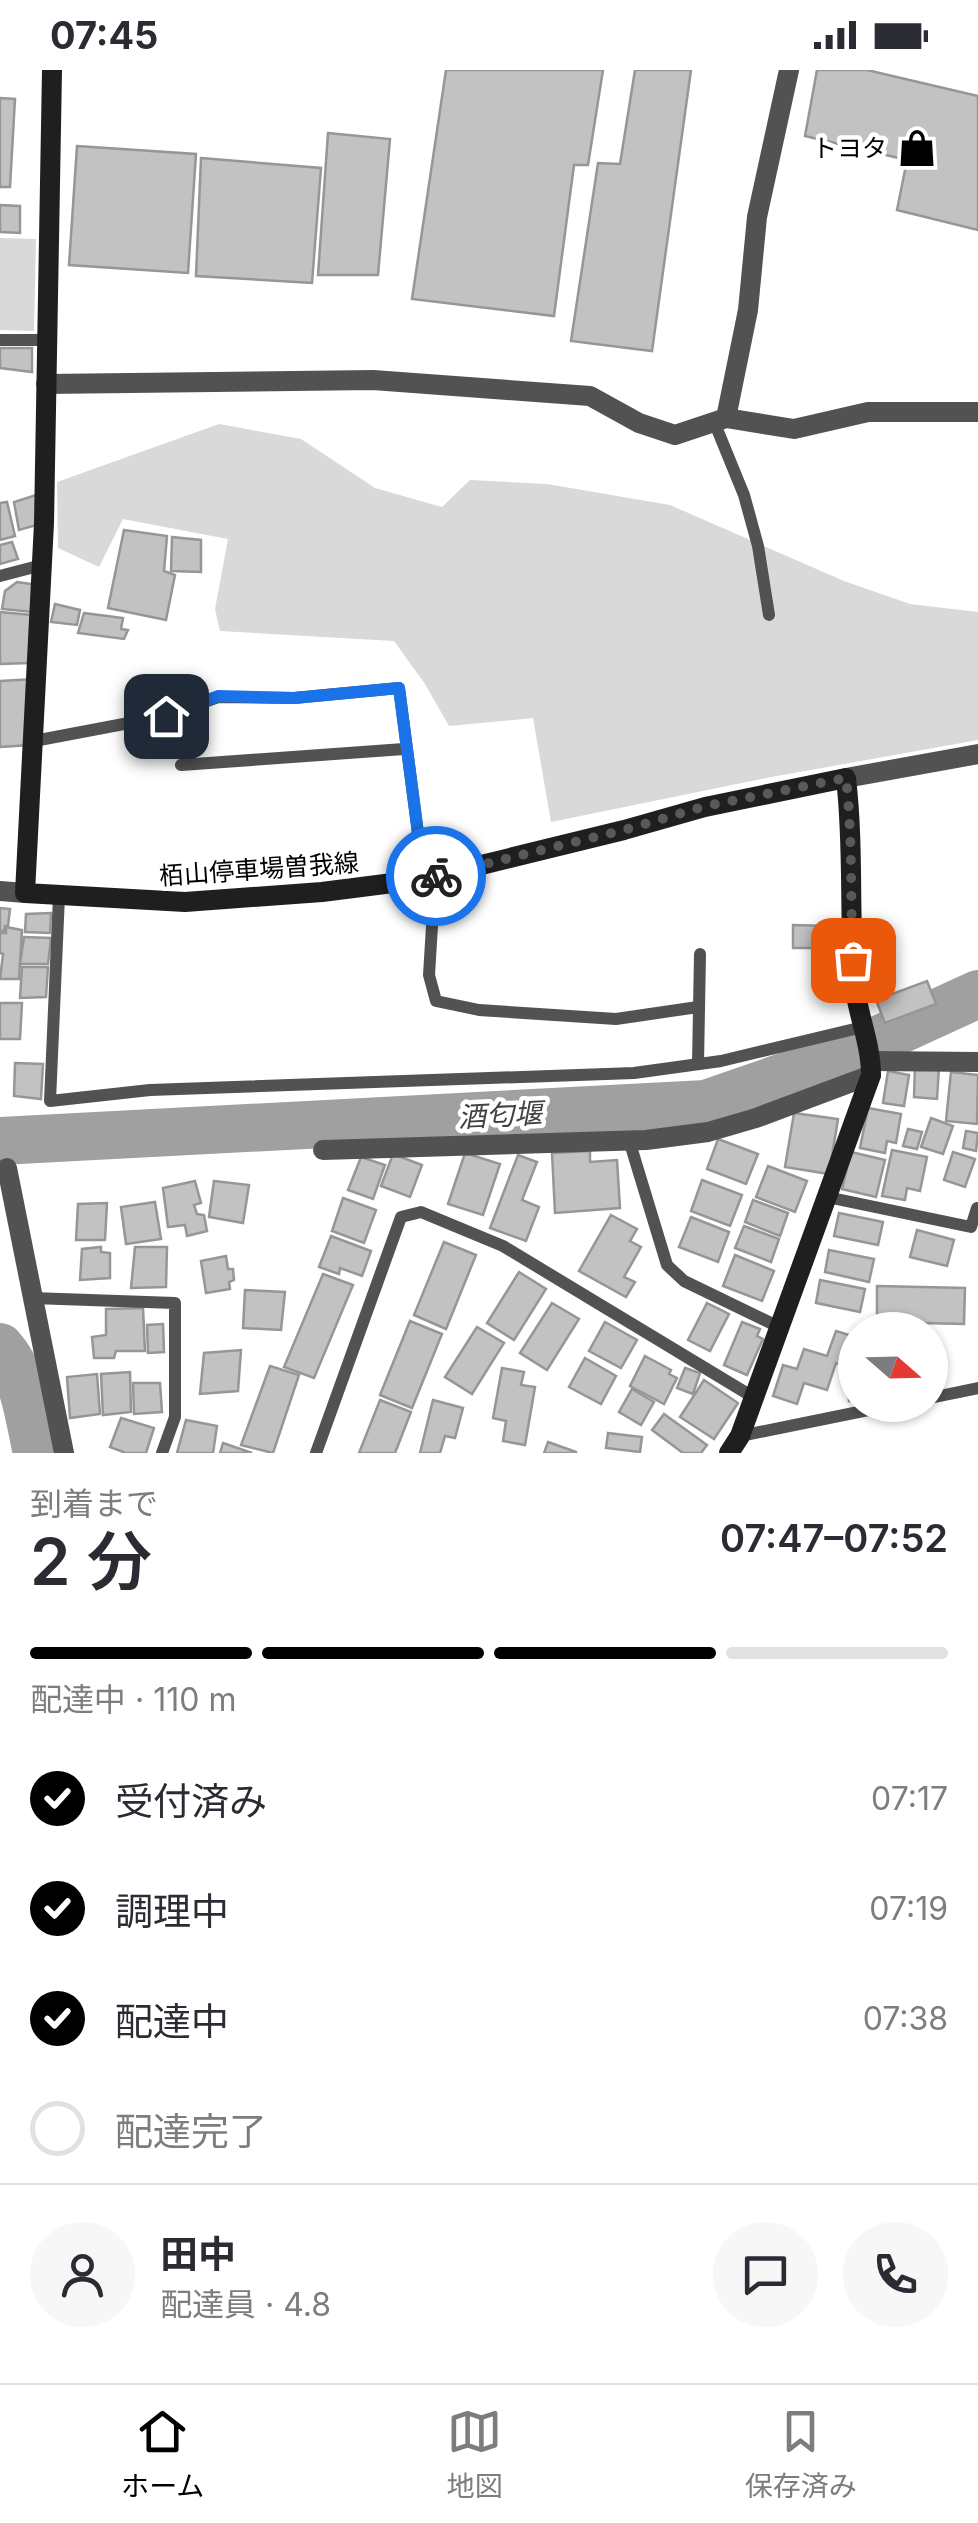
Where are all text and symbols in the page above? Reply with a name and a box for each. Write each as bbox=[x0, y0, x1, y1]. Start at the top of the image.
text: 07:45 bbox=[50, 12, 158, 58]
shop icon: トヨタ bbox=[896, 127, 938, 169]
place label: トヨタ bbox=[812, 133, 887, 163]
pin bbox=[124, 674, 209, 759]
icon: home bbox=[139, 689, 194, 744]
courier bbox=[386, 826, 486, 926]
street label: 栢山停車場曽我線 bbox=[158, 847, 360, 891]
icon: bike bbox=[409, 849, 464, 904]
pin bbox=[811, 918, 896, 1003]
icon: bag bbox=[826, 933, 881, 988]
water label: 酒匂堰 bbox=[457, 1096, 548, 1134]
north arrow bbox=[838, 1312, 948, 1422]
map controls bbox=[838, 1312, 948, 1422]
text: 到着まで bbox=[30, 1484, 158, 1523]
text: 07:47–07:52 bbox=[720, 1515, 948, 1561]
text: 2 分 bbox=[30, 1522, 152, 1601]
text: 配達中 · 110 m bbox=[30, 1680, 236, 1719]
icon: check bbox=[30, 1771, 85, 1826]
text: 受付済み bbox=[115, 1778, 267, 1824]
text: 07:17 bbox=[871, 1779, 948, 1818]
icon: check bbox=[30, 1881, 85, 1936]
text: 調理中 bbox=[115, 1888, 229, 1934]
text: 07:19 bbox=[869, 1889, 948, 1928]
icon: check bbox=[30, 1991, 85, 2046]
text: 配達中 bbox=[115, 1998, 229, 2044]
text: 07:38 bbox=[863, 1999, 948, 2038]
text: 配達完了 bbox=[115, 2108, 267, 2154]
button: person bbox=[30, 2222, 135, 2327]
button: chat bbox=[713, 2222, 818, 2327]
button: phone bbox=[843, 2222, 948, 2327]
text: 田中 bbox=[160, 2231, 236, 2277]
text: 配達員 · 4.8 bbox=[160, 2285, 331, 2324]
tab: ホーム bbox=[121, 2404, 204, 2504]
tab: 地図 bbox=[447, 2404, 503, 2504]
tab: 保存済み bbox=[745, 2404, 857, 2504]

